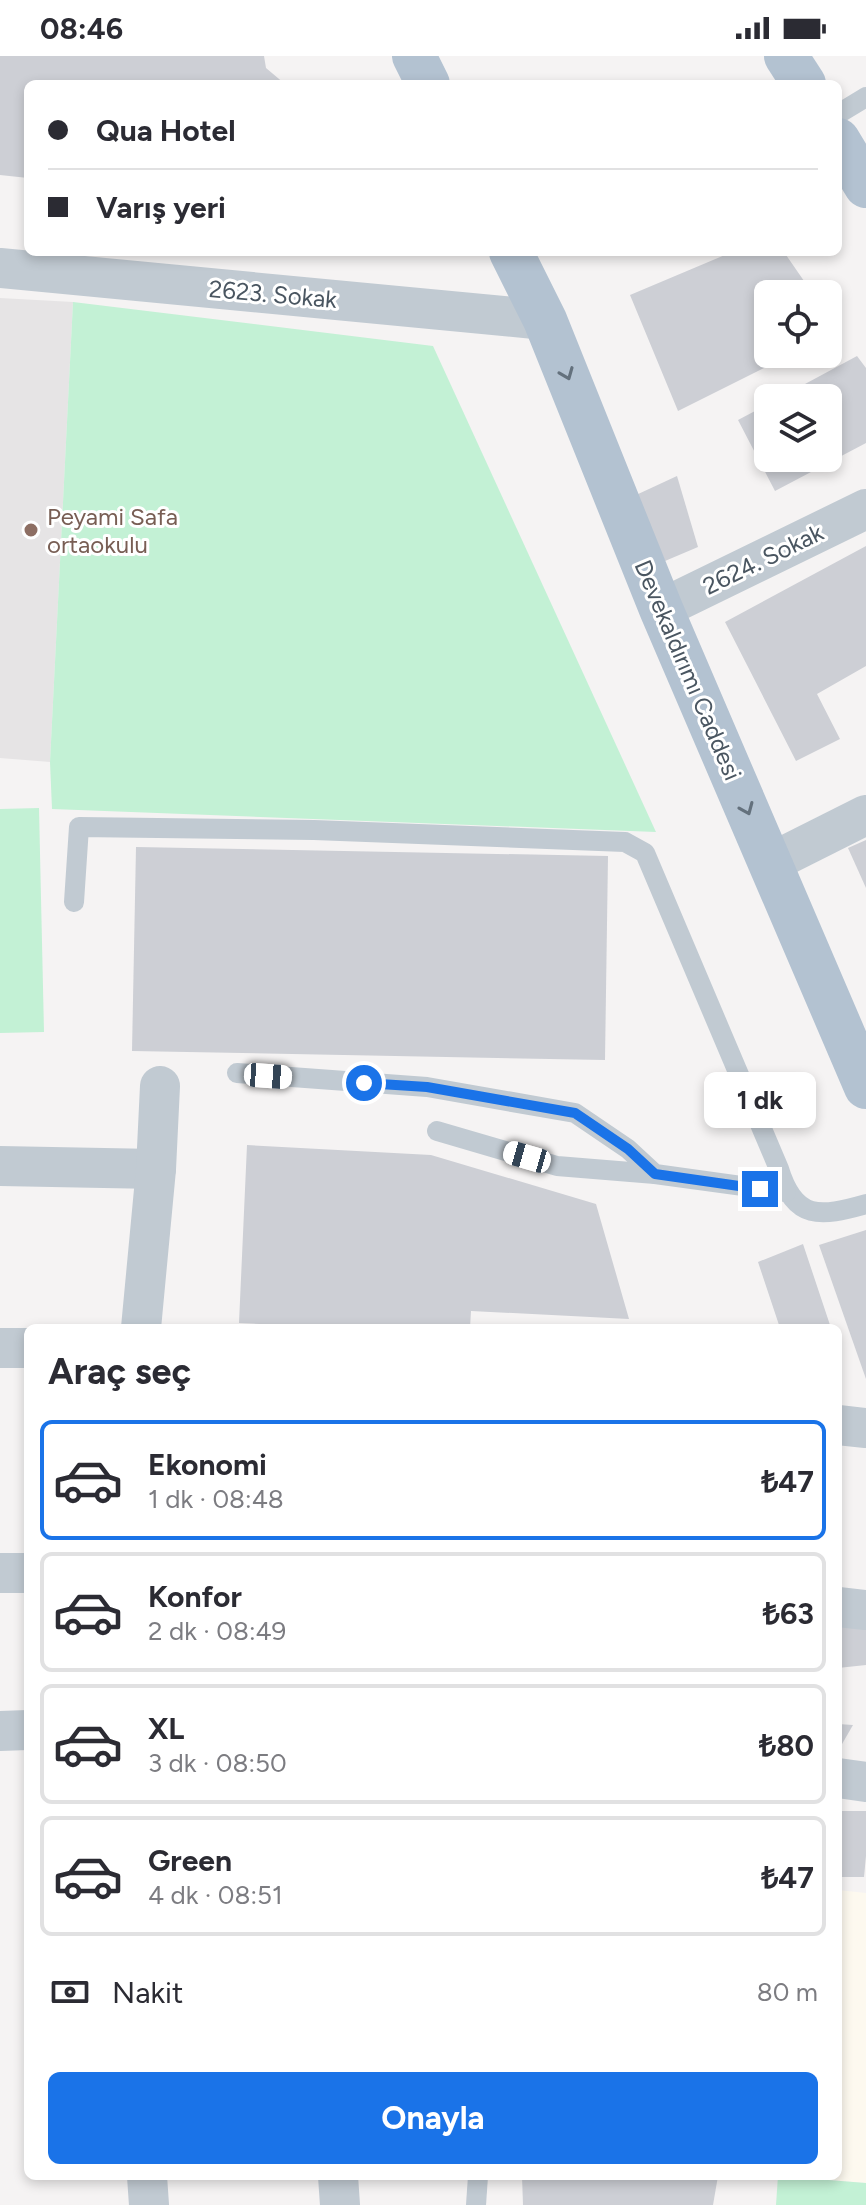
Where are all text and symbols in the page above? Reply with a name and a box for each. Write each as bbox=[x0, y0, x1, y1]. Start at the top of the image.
text: 08:46 bbox=[40, 10, 123, 47]
text: Qua Hotel bbox=[96, 112, 236, 149]
text: Varış yeri bbox=[96, 189, 226, 226]
street label: 2623. Sokak bbox=[208, 274, 339, 314]
map controls bbox=[754, 280, 842, 472]
button: locate bbox=[754, 280, 842, 368]
one-way arrow bbox=[557, 366, 573, 380]
button: layers bbox=[754, 384, 842, 472]
place label: Peyami Safa ortaokulu bbox=[47, 502, 178, 559]
street label: 2624. Sokak bbox=[698, 517, 828, 601]
marker: Peyami Safa ortaokulu bbox=[22, 521, 40, 539]
street label: Devekaldırımı Caddesi bbox=[628, 556, 748, 784]
one-way arrow bbox=[737, 801, 753, 815]
car bbox=[243, 1062, 293, 1090]
route start bbox=[346, 1065, 382, 1101]
callout: 1 dk bbox=[704, 1073, 816, 1129]
text: 1 dk bbox=[737, 1084, 783, 1116]
car bbox=[501, 1139, 553, 1175]
route end bbox=[742, 1171, 778, 1207]
text: Araç seç bbox=[48, 1350, 191, 1393]
icon: car bbox=[52, 1444, 124, 1516]
text: Ekonomi bbox=[148, 1446, 267, 1483]
text: ₺47 bbox=[761, 1463, 814, 1500]
text: 1 dk · 08:48 bbox=[148, 1483, 284, 1515]
icon: car bbox=[52, 1576, 124, 1648]
text: Konfor bbox=[148, 1578, 242, 1615]
text: ₺63 bbox=[763, 1595, 814, 1632]
text: 2 dk · 08:49 bbox=[148, 1615, 286, 1647]
icon: car bbox=[52, 1708, 124, 1780]
text: XL bbox=[148, 1710, 184, 1747]
text: ₺80 bbox=[759, 1727, 814, 1764]
text: 3 dk · 08:50 bbox=[148, 1747, 287, 1779]
icon: car bbox=[52, 1840, 124, 1912]
text: Green bbox=[148, 1842, 232, 1879]
text: ₺47 bbox=[761, 1859, 814, 1896]
text: 4 dk · 08:51 bbox=[148, 1879, 283, 1911]
icon: cash bbox=[48, 1970, 92, 2014]
text: Nakit bbox=[112, 1974, 183, 2011]
text: 80 m bbox=[757, 1976, 818, 2008]
button: Onayla bbox=[48, 2072, 818, 2164]

